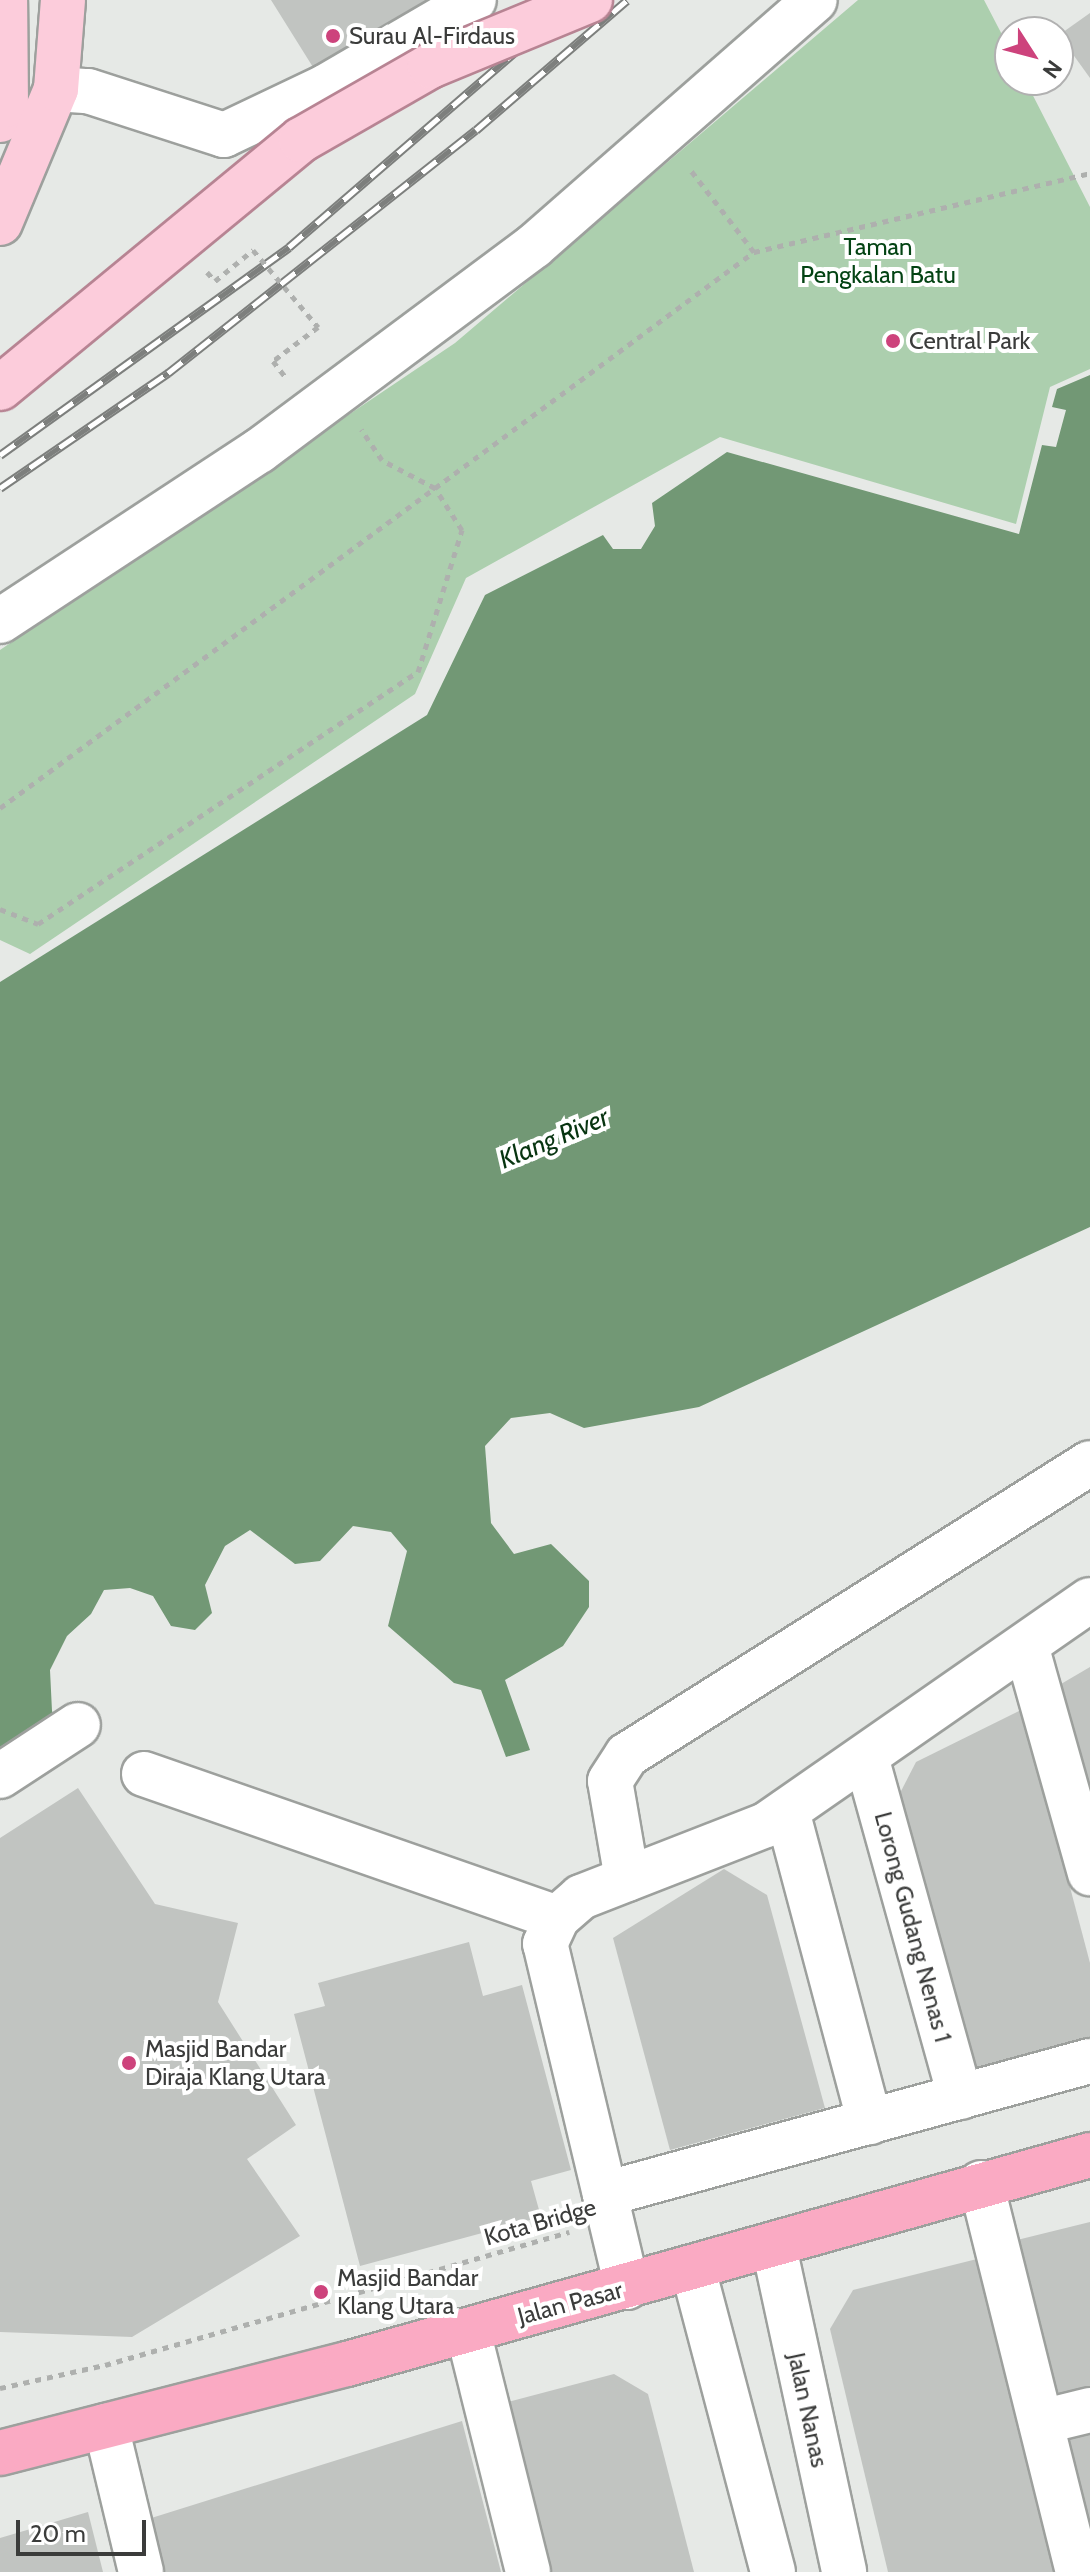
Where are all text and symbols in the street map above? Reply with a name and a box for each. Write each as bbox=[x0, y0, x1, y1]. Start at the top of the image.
north arrow bbox=[994, 16, 1074, 96]
place label: Surau Al-Firdaus bbox=[349, 22, 515, 50]
marker: Surau Al-Firdaus bbox=[324, 27, 342, 45]
text: N bbox=[1037, 55, 1068, 83]
park label: Taman Pengkalan Batu bbox=[800, 233, 956, 289]
place label: Central Park bbox=[909, 327, 1030, 355]
marker: Central Park bbox=[884, 332, 902, 350]
water label: Klang River bbox=[494, 1102, 614, 1176]
street label: Lorong Gudang Nenas 1 bbox=[868, 1809, 958, 2045]
place label: Masjid Bandar Diraja Klang Utara bbox=[145, 2035, 326, 2091]
marker: Masjid Bandar Diraja Klang Utara bbox=[120, 2054, 138, 2072]
street label: Kota Bridge bbox=[481, 2192, 599, 2252]
place label: Masjid Bandar Klang Utara bbox=[337, 2264, 478, 2320]
street label: Jalan Pasar bbox=[514, 2275, 626, 2331]
marker: Masjid Bandar Klang Utara bbox=[312, 2283, 330, 2301]
street label: Jalan Nanas bbox=[782, 2350, 834, 2470]
scale bar bbox=[20, 2504, 150, 2554]
text: 20 m bbox=[30, 2519, 86, 2548]

